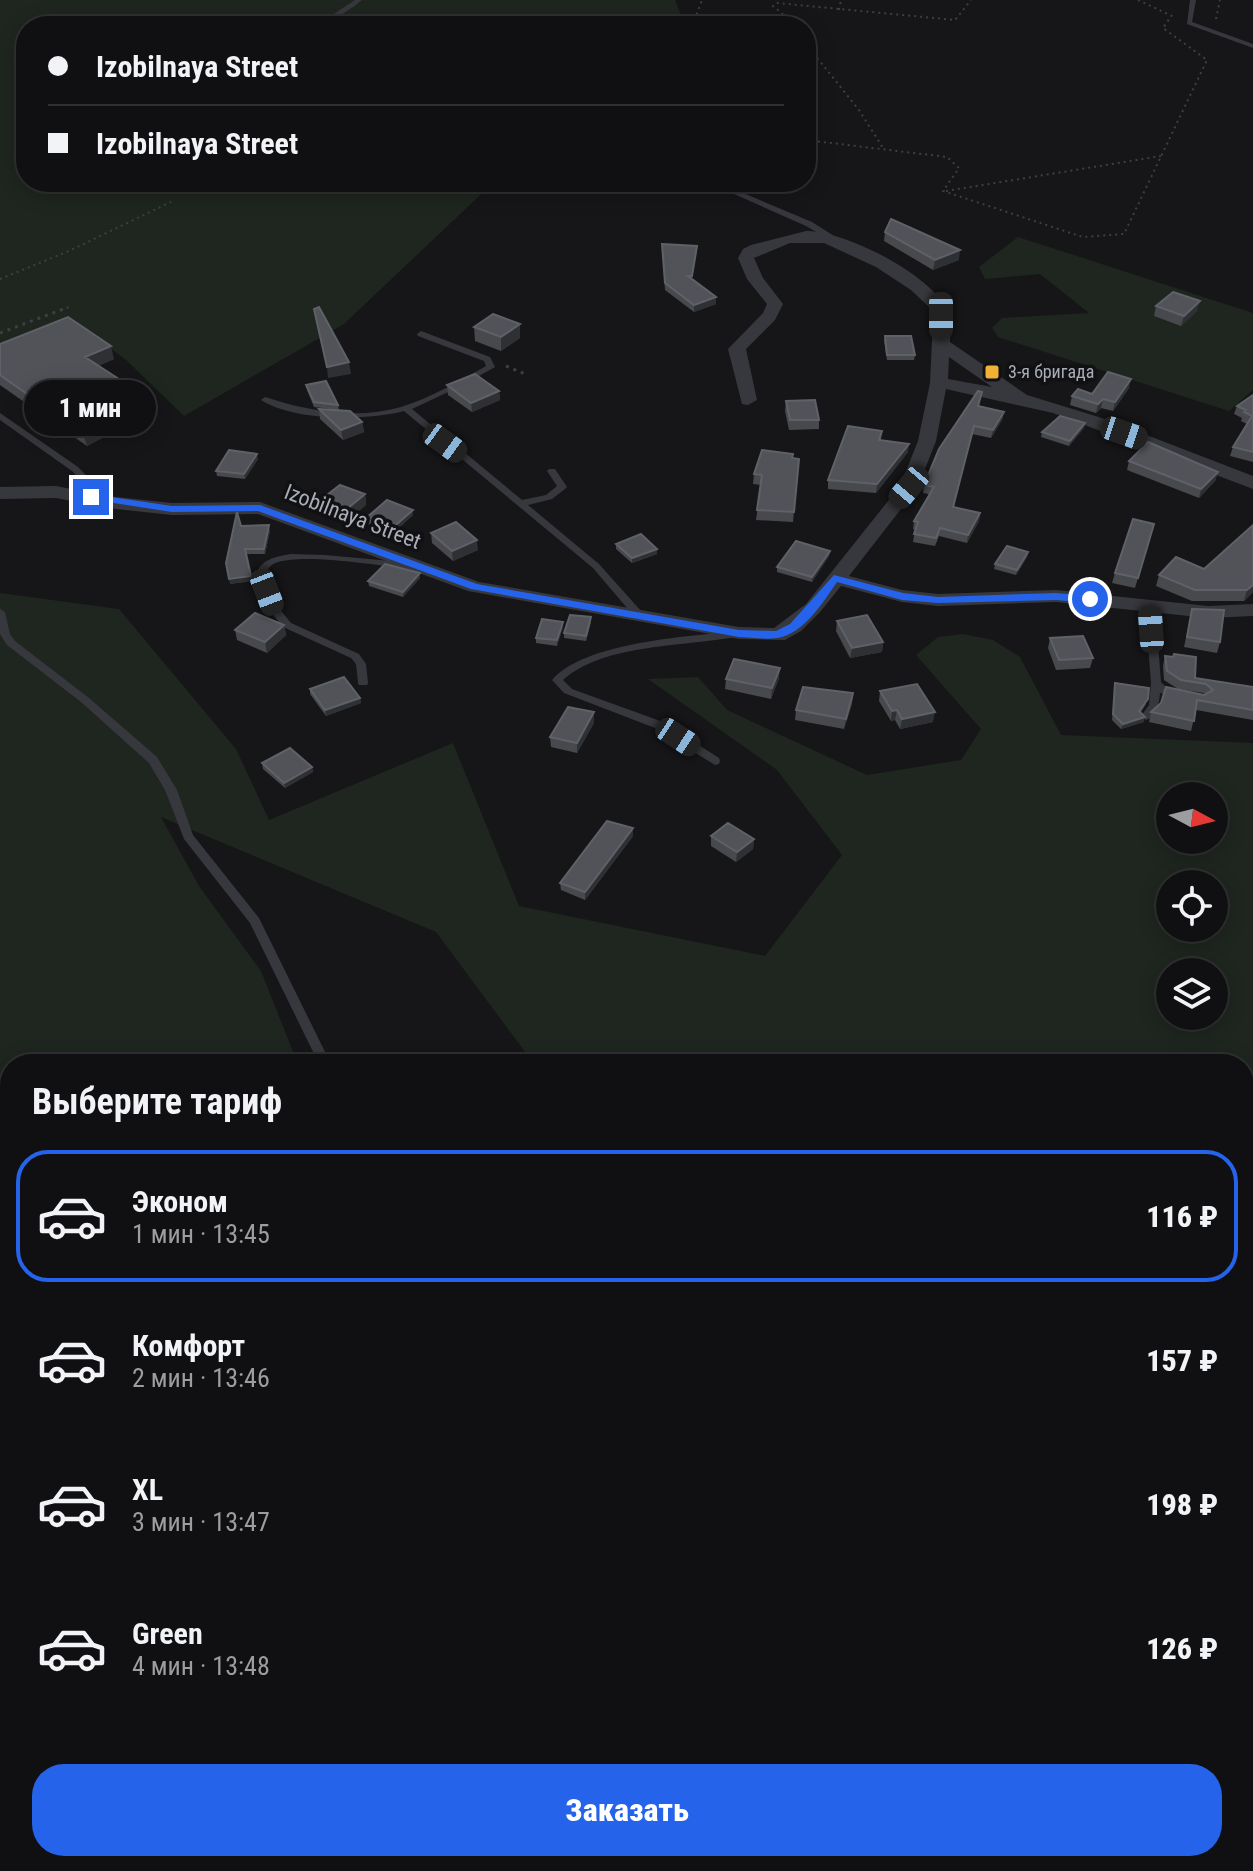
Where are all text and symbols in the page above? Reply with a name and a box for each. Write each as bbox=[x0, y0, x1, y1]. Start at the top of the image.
text: Izobilnaya Street bbox=[96, 49, 298, 84]
text: Izobilnaya Street bbox=[96, 126, 298, 161]
car bbox=[929, 292, 953, 340]
place label: 3-я бригада bbox=[1008, 361, 1094, 382]
marker: 3-я бригада bbox=[983, 363, 1001, 381]
callout: 1 мин bbox=[25, 381, 157, 437]
text: 1 мин bbox=[59, 393, 121, 423]
car bbox=[1097, 414, 1151, 452]
car bbox=[419, 419, 471, 467]
car bbox=[884, 461, 934, 513]
route end bbox=[73, 479, 109, 515]
street label: Izobilnaya Street bbox=[281, 479, 425, 554]
car bbox=[247, 565, 287, 619]
route start bbox=[1072, 581, 1108, 617]
car bbox=[1137, 604, 1165, 654]
car bbox=[651, 714, 705, 760]
north arrow bbox=[1156, 782, 1228, 854]
map controls bbox=[1156, 782, 1228, 1030]
button: locate bbox=[1156, 870, 1228, 942]
button: layers bbox=[1156, 958, 1228, 1030]
text: Выберите тариф bbox=[32, 1081, 282, 1123]
icon: car bbox=[36, 1180, 108, 1252]
text: Эконом bbox=[132, 1184, 228, 1219]
text: 116 ₽ bbox=[1146, 1199, 1218, 1234]
text: 1 мин · 13:45 bbox=[132, 1219, 270, 1249]
icon: car bbox=[36, 1324, 108, 1396]
text: Комфорт bbox=[132, 1328, 245, 1363]
text: 157 ₽ bbox=[1146, 1343, 1218, 1378]
text: 2 мин · 13:46 bbox=[132, 1363, 270, 1393]
icon: car bbox=[36, 1468, 108, 1540]
text: XL bbox=[132, 1472, 163, 1507]
text: 198 ₽ bbox=[1146, 1487, 1218, 1522]
text: 3 мин · 13:47 bbox=[132, 1507, 270, 1537]
icon: car bbox=[36, 1612, 108, 1684]
text: Green bbox=[132, 1616, 203, 1651]
text: 126 ₽ bbox=[1146, 1631, 1218, 1666]
text: 4 мин · 13:48 bbox=[132, 1651, 270, 1681]
button: Заказать bbox=[32, 1764, 1222, 1856]

